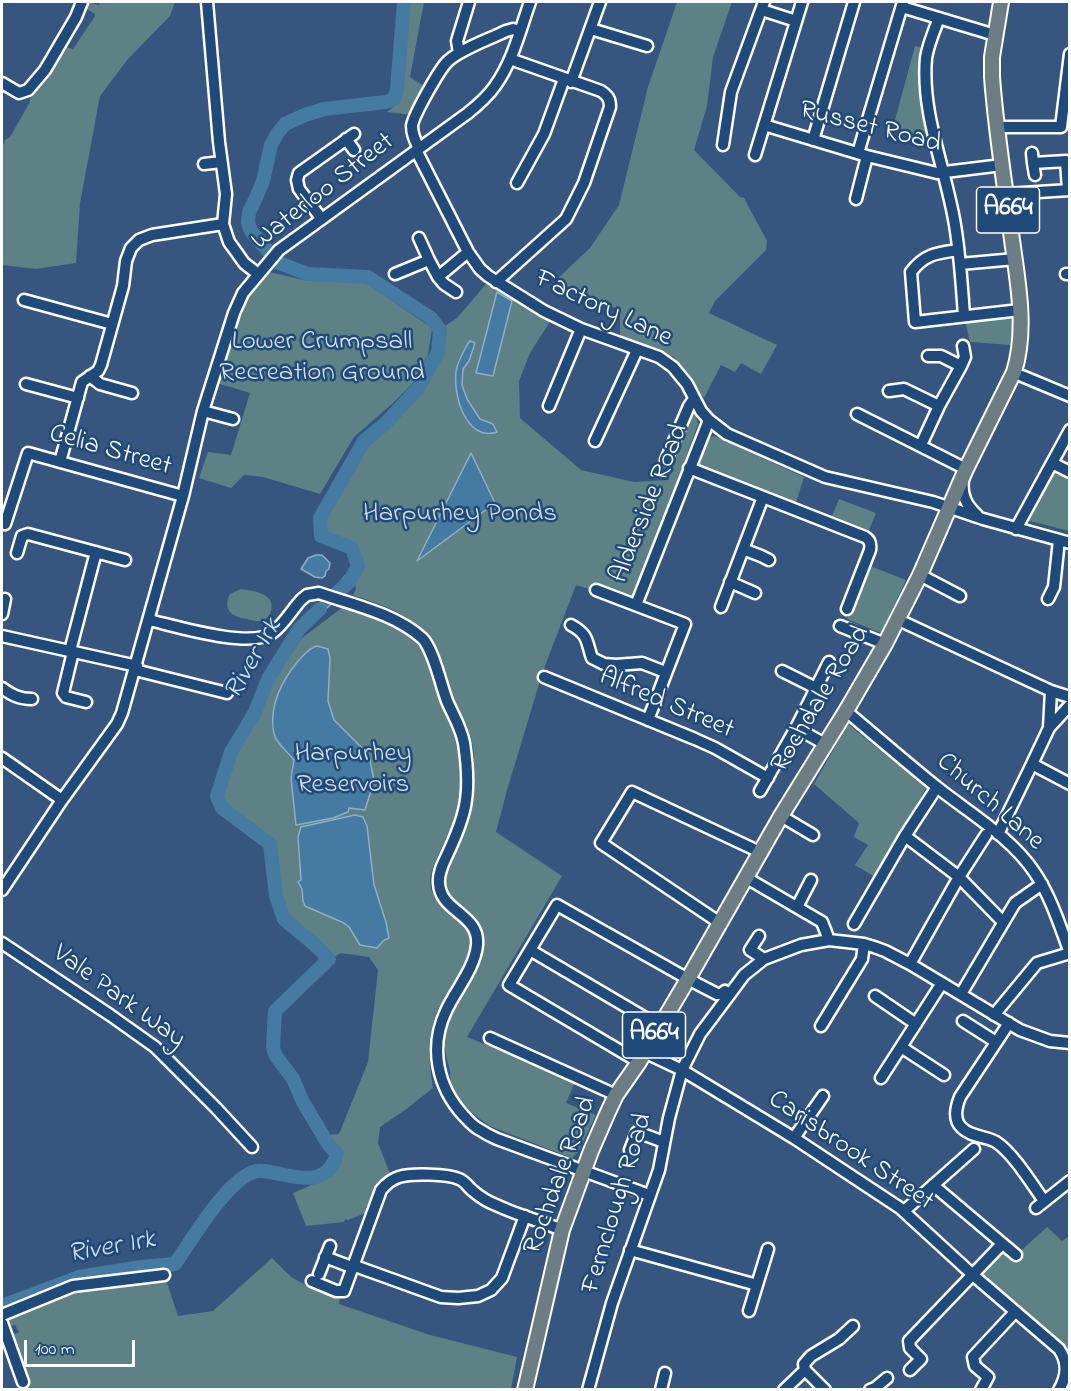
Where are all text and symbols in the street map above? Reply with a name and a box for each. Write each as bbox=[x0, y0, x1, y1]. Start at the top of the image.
street label: Russet Road bbox=[796, 96, 944, 162]
street label: Waterloo Street bbox=[246, 127, 402, 259]
road number: A664 bbox=[976, 187, 1040, 233]
street label: Factory Lane bbox=[529, 264, 677, 356]
park label: Lower Crumpsall Recreation Ground bbox=[219, 328, 425, 391]
street label: Celia Street bbox=[45, 419, 175, 485]
street label: Alderside Road bbox=[604, 420, 698, 588]
park label: Harpurhey Ponds bbox=[363, 500, 557, 532]
water label: River Irk bbox=[218, 614, 292, 706]
street label: Rochdale Road bbox=[765, 621, 879, 779]
street label: Alfred Street bbox=[594, 662, 738, 748]
park label: Harpurhey Reservoirs bbox=[295, 740, 411, 803]
street label: Church Lane bbox=[928, 747, 1050, 859]
street label: Vale Park Way bbox=[45, 939, 191, 1057]
road number: A664 bbox=[622, 1012, 686, 1058]
street label: Carisbrook Street bbox=[761, 1085, 939, 1219]
street label: Rochdale Road bbox=[518, 1093, 606, 1259]
street label: Fernclough Road bbox=[576, 1110, 662, 1298]
water label: River Irk bbox=[66, 1225, 158, 1273]
scale bar bbox=[27, 1328, 138, 1366]
text: 100 m bbox=[35, 1337, 75, 1363]

